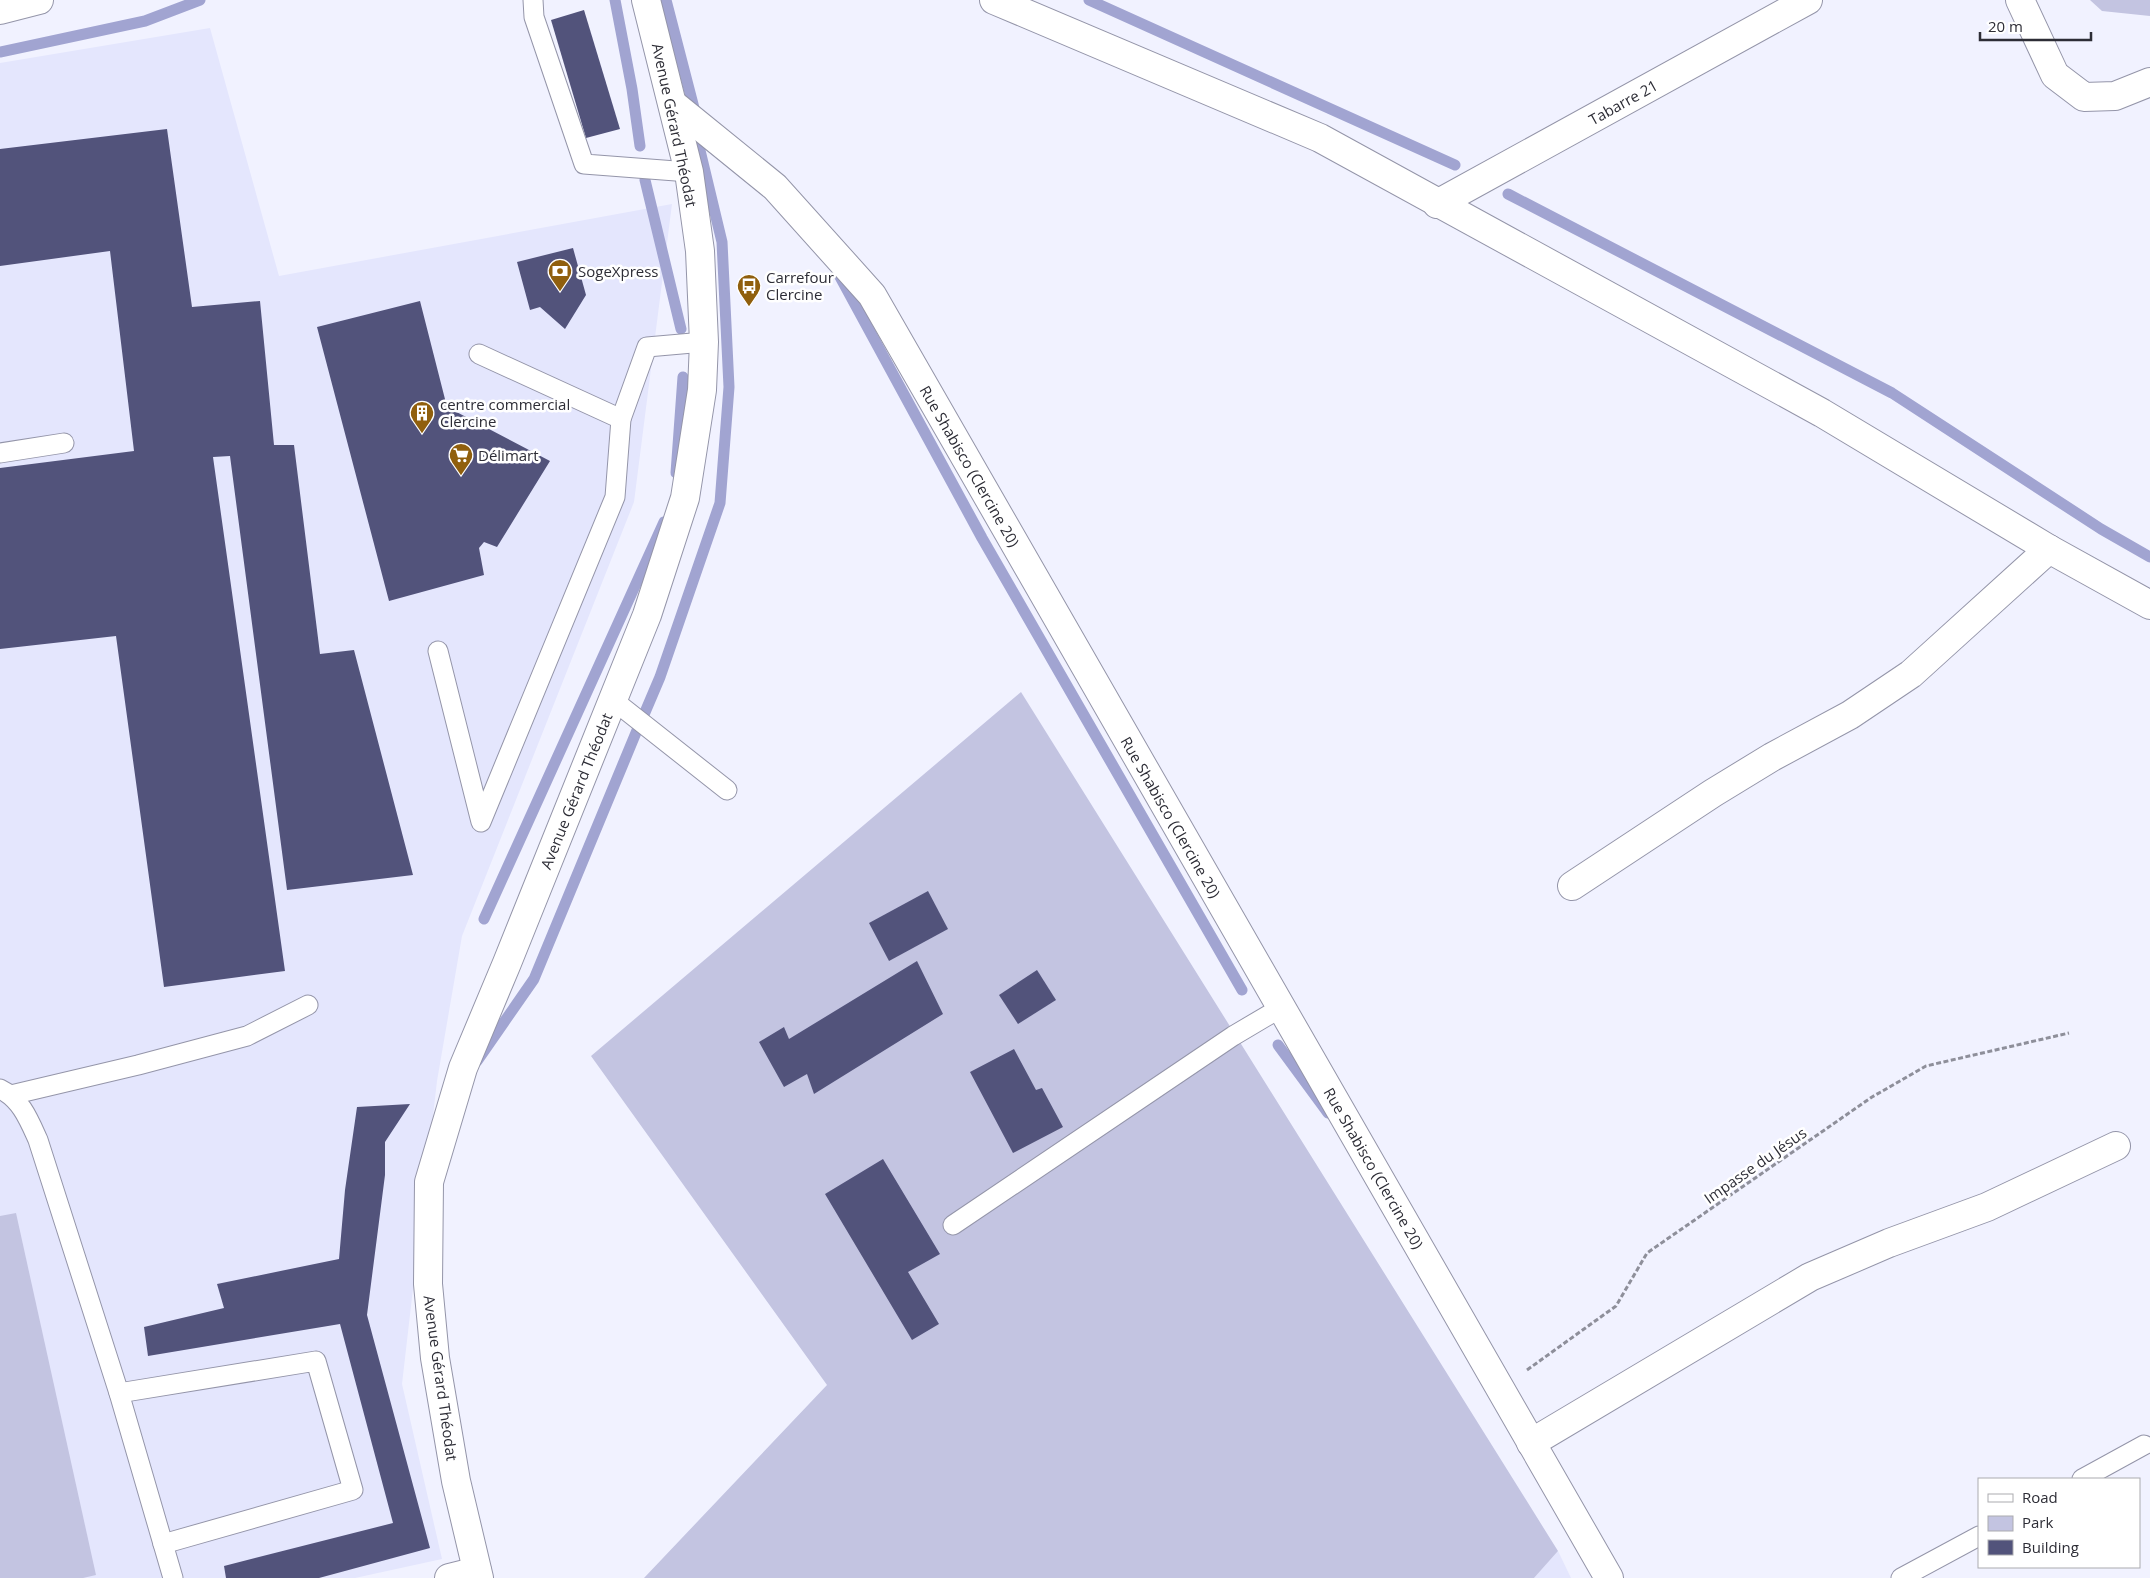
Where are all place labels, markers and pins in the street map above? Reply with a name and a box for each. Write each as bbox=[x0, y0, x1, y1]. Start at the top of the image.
bank icon: SogeXpress bbox=[547, 258, 573, 292]
place label: SogeXpress bbox=[578, 261, 659, 281]
place label: Carrefour Clercine bbox=[766, 267, 834, 304]
bus stop icon: Carrefour Clercine bbox=[736, 273, 762, 307]
place label: centre commercial Clercine bbox=[440, 394, 570, 431]
building icon: centre commercial Clercine bbox=[409, 400, 435, 434]
supermarket icon: Délimart bbox=[448, 442, 474, 476]
place label: Délimart bbox=[478, 445, 539, 465]

